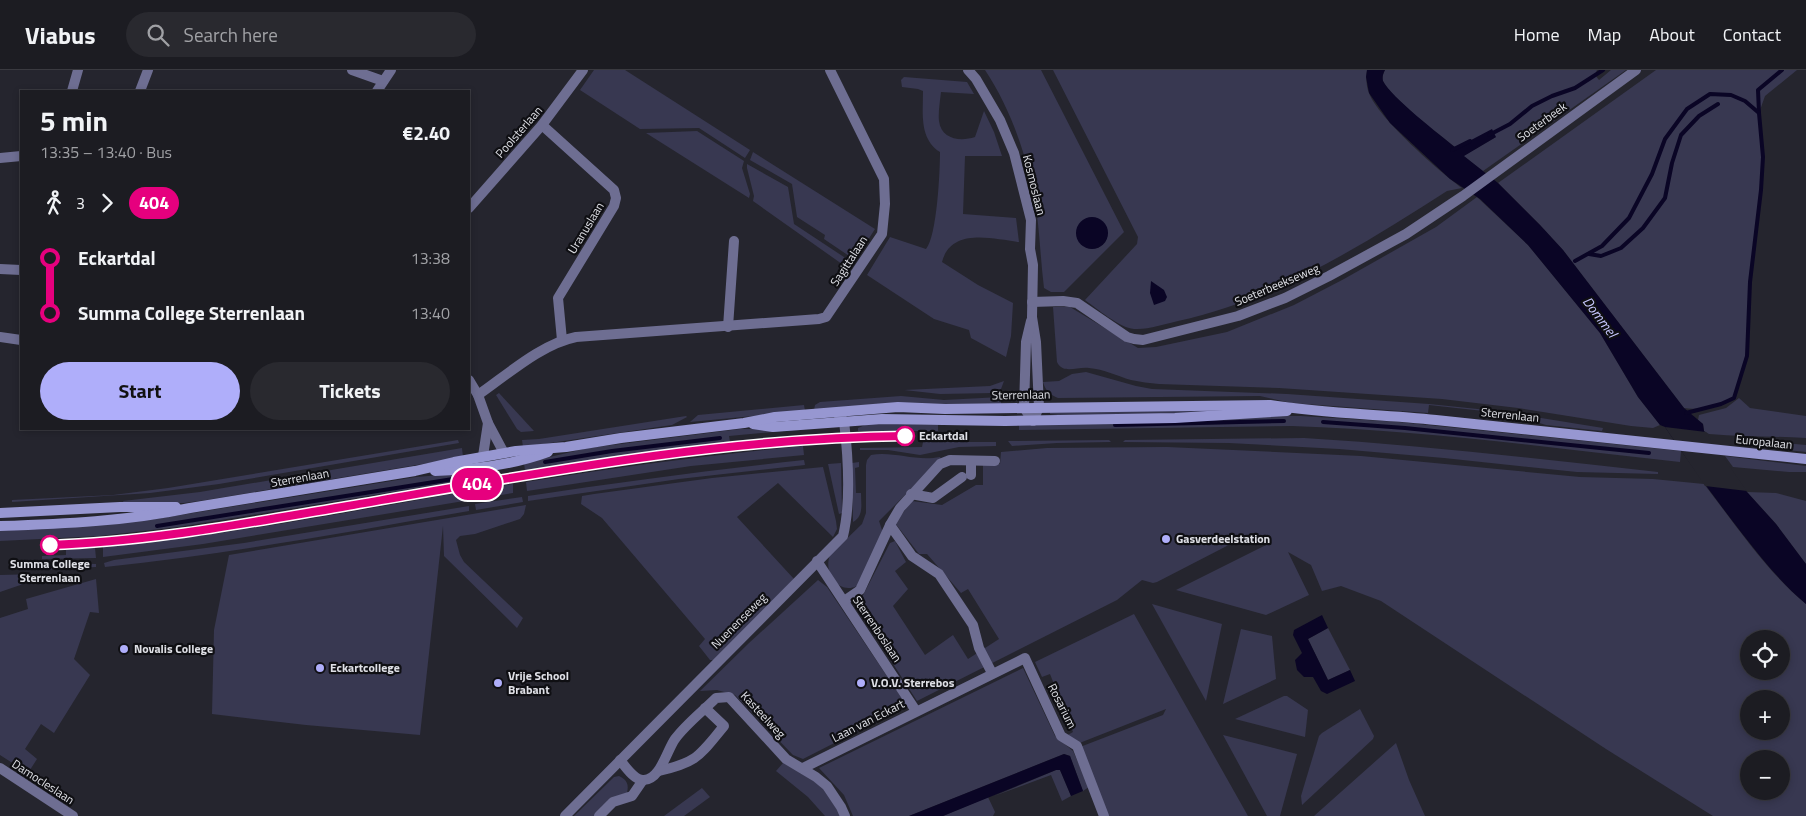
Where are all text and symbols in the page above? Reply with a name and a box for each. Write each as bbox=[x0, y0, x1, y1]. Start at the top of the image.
search box bbox=[126, 12, 476, 57]
text: Viabus bbox=[25, 17, 96, 53]
text: Search here bbox=[184, 20, 278, 49]
icon: search bbox=[144, 21, 172, 49]
text: Home bbox=[1514, 21, 1560, 48]
text: Map bbox=[1588, 21, 1621, 48]
text: About bbox=[1649, 21, 1695, 48]
text: Contact bbox=[1723, 21, 1781, 48]
street label: Soeterbeek bbox=[1513, 97, 1571, 146]
text: 5 min bbox=[40, 99, 108, 142]
street label: Poolsterlaan bbox=[491, 101, 547, 162]
text: €2.40 bbox=[403, 118, 450, 147]
text: 13:35 – 13:40 · Bus bbox=[40, 140, 172, 164]
street label: Kosmoslaan bbox=[1018, 153, 1051, 217]
icon: walk bbox=[40, 189, 68, 217]
icon: forward bbox=[93, 189, 121, 217]
text: 404 bbox=[139, 189, 169, 216]
text: 3 bbox=[76, 191, 85, 215]
street label: Uranuslaan bbox=[563, 198, 609, 257]
street label: Sagittalaan bbox=[825, 232, 872, 290]
text: Eckartdal bbox=[78, 243, 156, 272]
text: 13:38 bbox=[411, 246, 450, 270]
street label: Soeterbeekseweg bbox=[1231, 258, 1322, 311]
water label: Dommel bbox=[1578, 292, 1624, 343]
text: Summa College Sterrenlaan bbox=[78, 298, 305, 327]
text: 13:40 bbox=[411, 301, 450, 325]
button: Start bbox=[40, 362, 240, 420]
button: Tickets bbox=[250, 362, 450, 420]
street label: Sterrenlaan bbox=[992, 384, 1050, 405]
street label: Sterrenlaan bbox=[1480, 402, 1540, 427]
marker: Eckartdal bbox=[895, 426, 915, 446]
place label: Eckartdal bbox=[919, 426, 968, 445]
street label: Europalaan bbox=[1735, 429, 1793, 454]
street label: Sterrenlaan bbox=[269, 463, 330, 492]
line badge: 404 bbox=[448, 468, 506, 500]
text: 404 bbox=[462, 470, 492, 497]
place label: Gasverdeelstation bbox=[1176, 529, 1270, 548]
marker: Gasverdeelstation bbox=[1160, 533, 1172, 545]
marker: Summa College Sterrenlaan bbox=[40, 535, 60, 555]
place label: Summa College Sterrenlaan bbox=[10, 554, 90, 587]
street label: Nuenenseweg bbox=[706, 588, 771, 653]
street label: Sterrenboslaan bbox=[848, 592, 907, 666]
map controls bbox=[1740, 630, 1790, 800]
button: locate bbox=[1740, 630, 1790, 680]
place label: Novalis College bbox=[134, 639, 213, 658]
marker: Novalis College bbox=[118, 643, 130, 655]
place label: Eckartcollege bbox=[330, 658, 400, 677]
marker: Eckartcollege bbox=[314, 662, 326, 674]
place label: Vrije School Brabant bbox=[508, 666, 569, 699]
place label: V.O.V. Sterrebos bbox=[871, 673, 955, 692]
marker: Vrije School Brabant bbox=[492, 677, 504, 689]
marker: V.O.V. Sterrebos bbox=[855, 677, 867, 689]
street label: Rosarium bbox=[1043, 680, 1082, 732]
street label: Kasteelweg bbox=[736, 687, 790, 743]
button: + bbox=[1740, 690, 1790, 740]
street label: Laan van Eckart bbox=[828, 694, 908, 747]
button: − bbox=[1740, 750, 1790, 800]
street label: Damocleslaan bbox=[8, 754, 78, 809]

